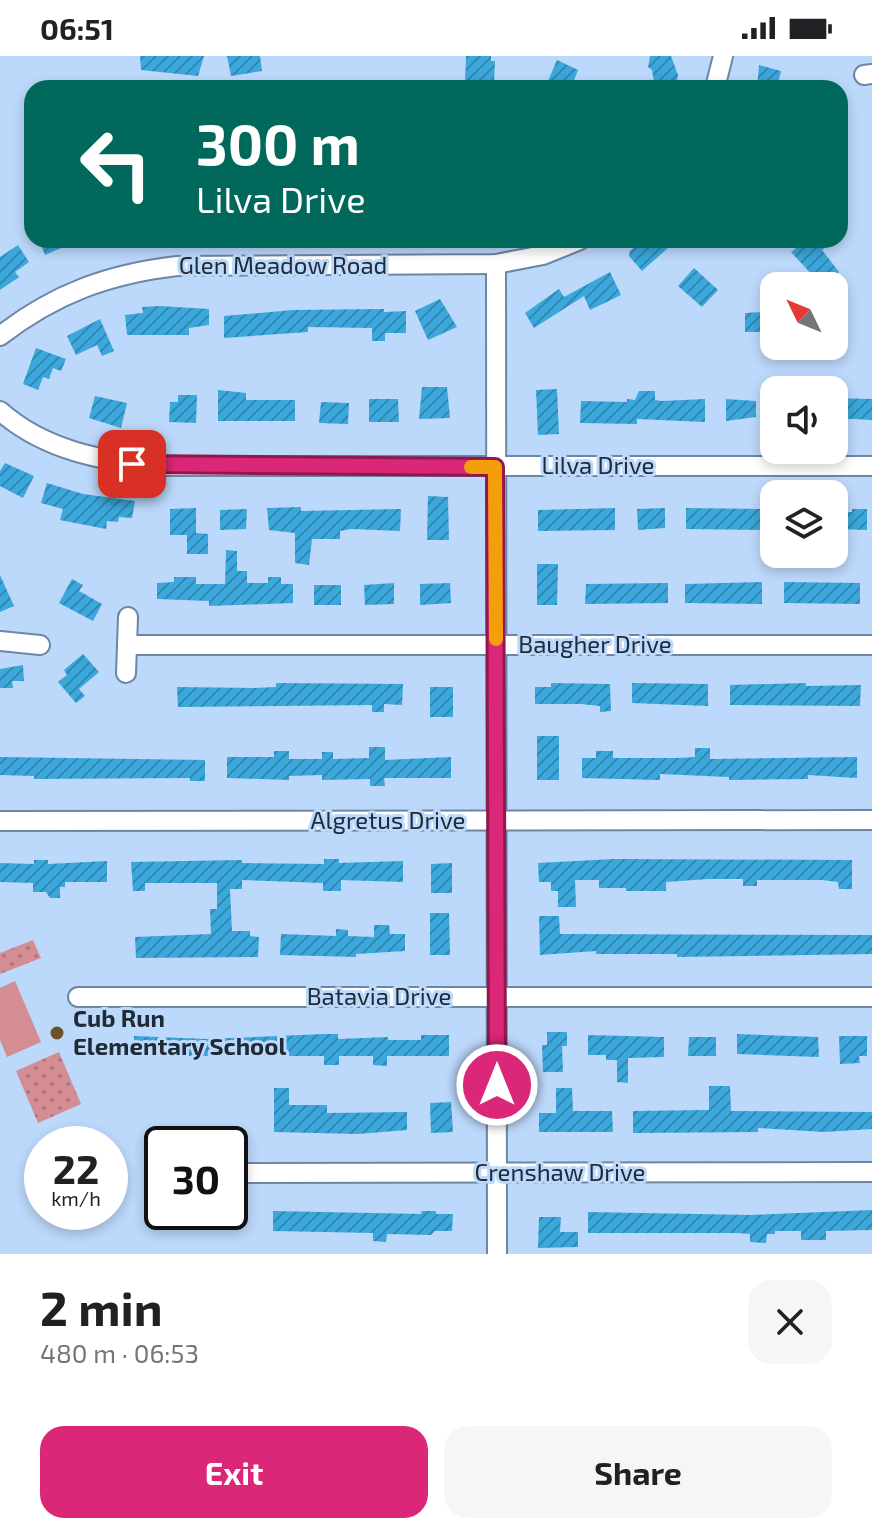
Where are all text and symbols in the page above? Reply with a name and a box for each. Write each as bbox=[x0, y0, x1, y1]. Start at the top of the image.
text: 06:51 bbox=[40, 10, 114, 46]
text: 300 m bbox=[196, 109, 360, 176]
icon: left bbox=[64, 112, 168, 216]
text: Lilva Drive bbox=[196, 177, 366, 220]
street label: Glen Meadow Road bbox=[179, 250, 387, 279]
north arrow bbox=[760, 272, 848, 360]
map controls bbox=[760, 272, 848, 568]
button: sound bbox=[760, 376, 848, 464]
pin bbox=[98, 430, 166, 498]
icon: arrive bbox=[110, 442, 154, 486]
street label: Lilva Drive bbox=[542, 450, 655, 479]
button: layers bbox=[760, 480, 848, 568]
street label: Baugher Drive bbox=[518, 629, 672, 658]
street label: Algretus Drive bbox=[311, 805, 466, 834]
street label: Batavia Drive bbox=[307, 981, 451, 1010]
place label: Cub Run Elementary School bbox=[73, 1003, 286, 1060]
marker: Cub Run Elementary School bbox=[48, 1024, 66, 1042]
position arrow bbox=[455, 1043, 539, 1127]
speed limit sign: 30 bbox=[144, 1126, 248, 1230]
text: 22 bbox=[53, 1144, 99, 1192]
street label: Crenshaw Drive bbox=[475, 1157, 645, 1186]
text: km/h bbox=[51, 1186, 101, 1210]
text: 2 min bbox=[40, 1278, 163, 1336]
button: close bbox=[748, 1280, 832, 1364]
text: 480 m · 06:53 bbox=[40, 1337, 199, 1368]
button: Exit bbox=[40, 1426, 428, 1518]
button: Share bbox=[444, 1426, 832, 1518]

